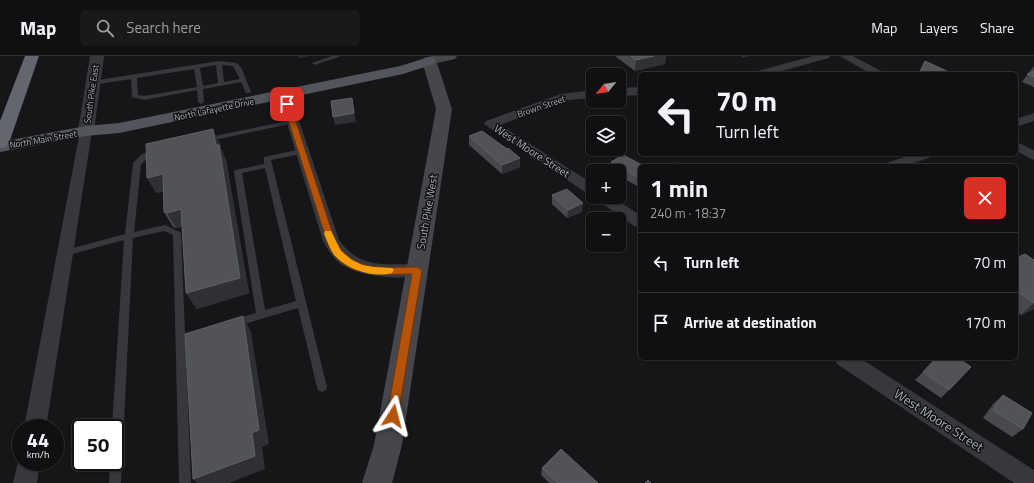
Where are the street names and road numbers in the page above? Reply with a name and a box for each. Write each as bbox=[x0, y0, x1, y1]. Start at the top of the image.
street label: South Pike East bbox=[80, 63, 102, 124]
street label: Brown Street bbox=[515, 91, 568, 120]
street label: North Lafayette Drive bbox=[173, 94, 256, 124]
street label: West Moore Street bbox=[491, 121, 573, 182]
street label: North Main Street bbox=[8, 127, 78, 151]
street label: South Pike West bbox=[413, 173, 441, 251]
street label: West Moore Street bbox=[890, 384, 988, 457]

